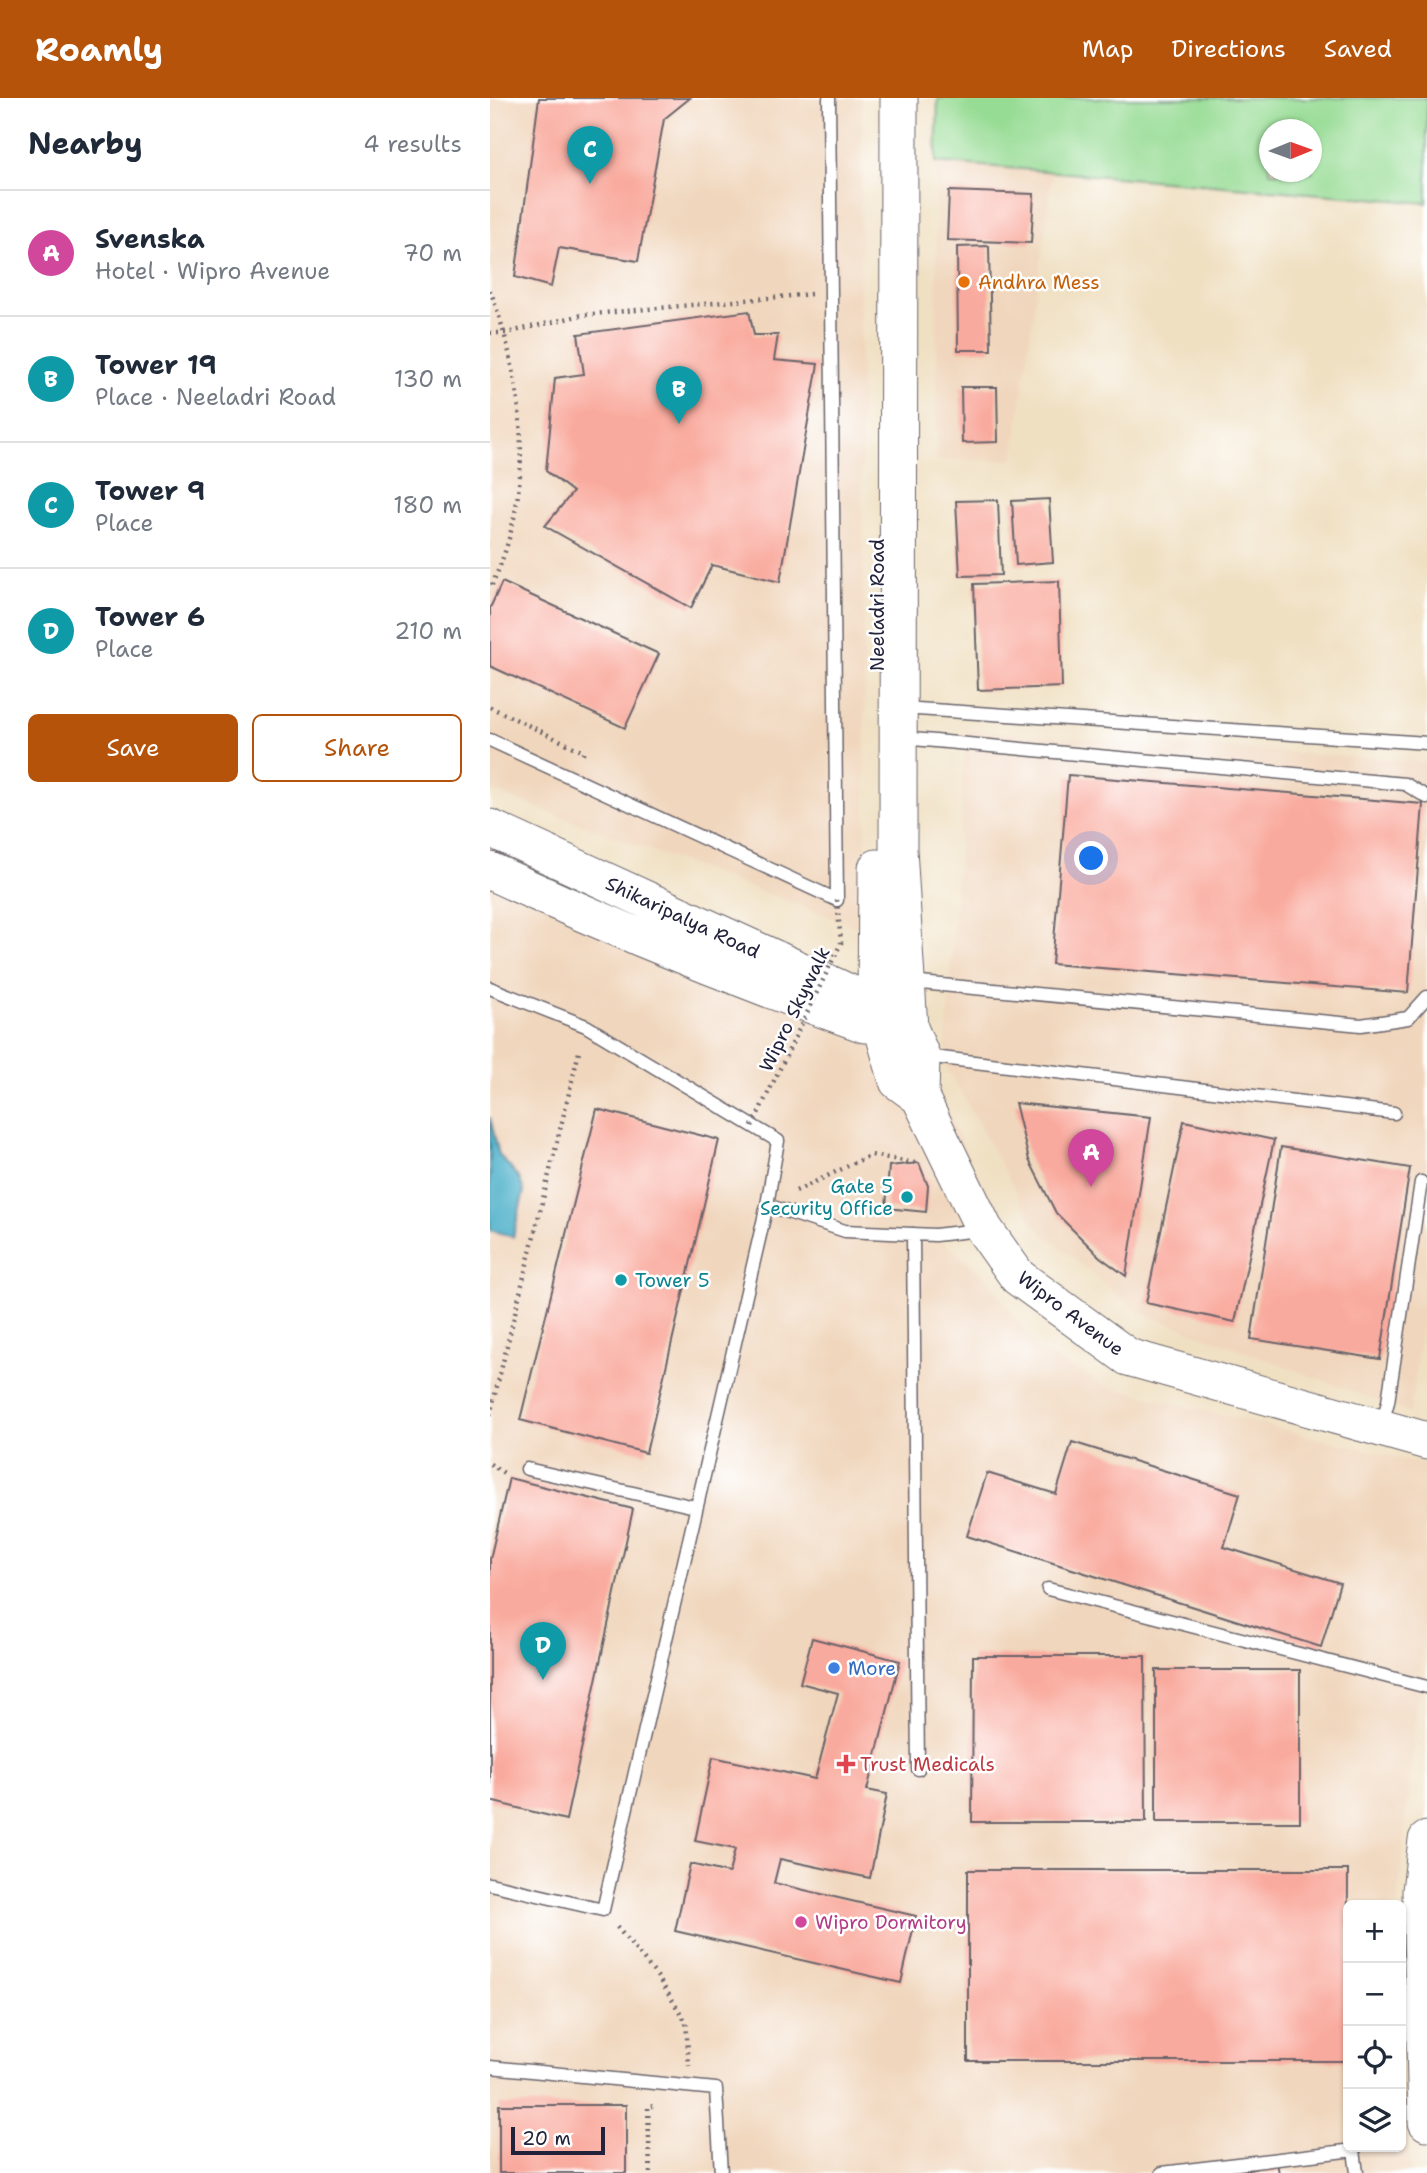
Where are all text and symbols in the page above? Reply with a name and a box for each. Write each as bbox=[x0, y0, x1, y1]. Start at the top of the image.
text: Roamly bbox=[35, 27, 163, 72]
text: Map bbox=[1082, 33, 1133, 65]
text: Directions bbox=[1171, 33, 1286, 65]
text: Saved bbox=[1324, 33, 1392, 65]
north arrow bbox=[1259, 119, 1322, 182]
text: Nearby bbox=[28, 123, 143, 164]
pin: C bbox=[567, 126, 613, 184]
text: 4 results bbox=[363, 129, 462, 159]
text: Svenska bbox=[95, 221, 205, 256]
text: A bbox=[42, 238, 60, 268]
text: 70 m bbox=[403, 238, 462, 268]
text: Hotel · Wipro Avenue bbox=[95, 256, 330, 286]
place label: Andhra Mess bbox=[978, 270, 1100, 295]
marker: Andhra Mess bbox=[956, 274, 972, 290]
text: Tower 19 bbox=[95, 347, 217, 382]
text: B bbox=[44, 364, 58, 394]
text: 130 m bbox=[394, 364, 462, 394]
pin: B bbox=[656, 366, 702, 424]
text: Place · Neeladri Road bbox=[95, 382, 336, 412]
text: Tower 9 bbox=[95, 473, 205, 508]
text: C bbox=[44, 490, 58, 520]
text: 180 m bbox=[393, 490, 462, 520]
text: Place bbox=[95, 508, 154, 538]
street label: Neeladri Road bbox=[865, 539, 890, 671]
text: Tower 6 bbox=[95, 599, 205, 634]
text: D bbox=[43, 616, 59, 646]
text: 210 m bbox=[394, 616, 462, 646]
text: Place bbox=[95, 634, 154, 664]
button: Save bbox=[28, 714, 238, 782]
button: Share bbox=[252, 714, 462, 782]
your location bbox=[1074, 841, 1108, 875]
street label: Shikaripalya Road bbox=[602, 871, 764, 964]
street label: Wipro Skywalk bbox=[753, 942, 836, 1076]
pin: A bbox=[1068, 1129, 1114, 1187]
place label: Gate 5 Security Office bbox=[760, 1174, 893, 1221]
marker: Gate 5 Security Office bbox=[899, 1189, 915, 1205]
street label: Wipro Avenue bbox=[1012, 1265, 1129, 1362]
place label: Tower 5 bbox=[635, 1268, 710, 1293]
marker: Tower 5 bbox=[613, 1272, 629, 1288]
pin: D bbox=[520, 1622, 566, 1680]
place label: More bbox=[848, 1656, 896, 1681]
marker: More bbox=[826, 1660, 842, 1676]
place label: Trust Medicals bbox=[860, 1752, 995, 1777]
marker: Trust Medicals bbox=[838, 1756, 854, 1772]
map controls bbox=[1343, 1900, 1406, 2152]
button: + bbox=[1343, 1900, 1406, 1963]
place label: Wipro Dormitory bbox=[815, 1910, 967, 1935]
marker: Wipro Dormitory bbox=[793, 1914, 809, 1930]
button: − bbox=[1343, 1963, 1406, 2026]
button: locate bbox=[1343, 2026, 1406, 2089]
button: layers bbox=[1343, 2089, 1406, 2152]
scale bar bbox=[511, 2124, 606, 2156]
text: 20 m bbox=[522, 2126, 571, 2151]

